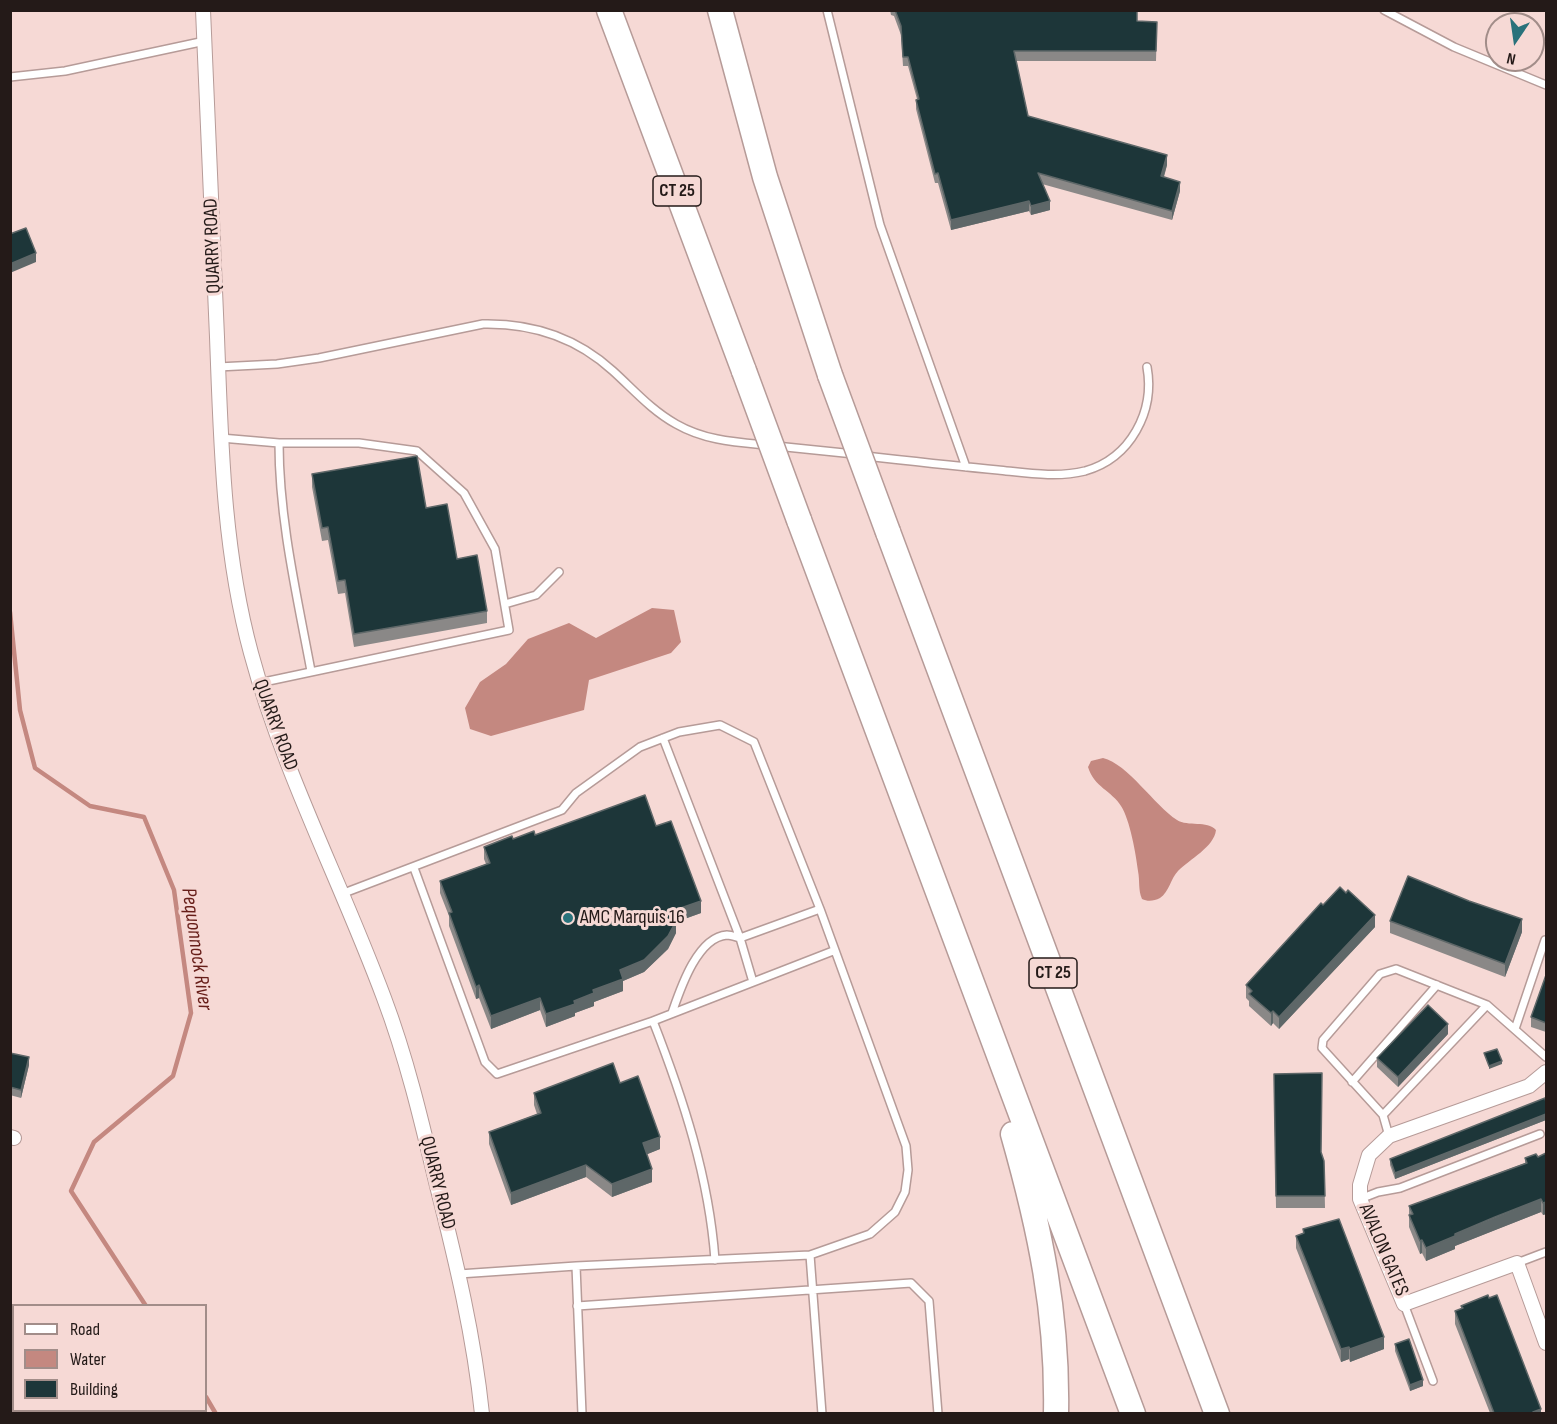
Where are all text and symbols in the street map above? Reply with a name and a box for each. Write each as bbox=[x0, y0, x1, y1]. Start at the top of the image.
north arrow bbox=[1485, 12, 1545, 72]
text: N bbox=[1505, 48, 1518, 68]
road number: CT 25 bbox=[653, 176, 701, 206]
street label: QUARRY ROAD bbox=[199, 198, 227, 294]
street label: QUARRY ROAD bbox=[247, 676, 303, 774]
water label: Pequonnock River bbox=[175, 886, 217, 1012]
place label: AMC Marquis 16 bbox=[580, 906, 685, 930]
marker: AMC Marquis 16 bbox=[561, 911, 575, 925]
road number: CT 25 bbox=[1029, 958, 1077, 988]
street label: QUARRY ROAD bbox=[414, 1134, 460, 1232]
street label: AVALON GATES bbox=[1353, 1200, 1413, 1300]
legend bbox=[12, 1304, 207, 1412]
text: Road bbox=[70, 1319, 100, 1340]
text: Water bbox=[70, 1349, 106, 1370]
text: Building bbox=[70, 1379, 118, 1400]

